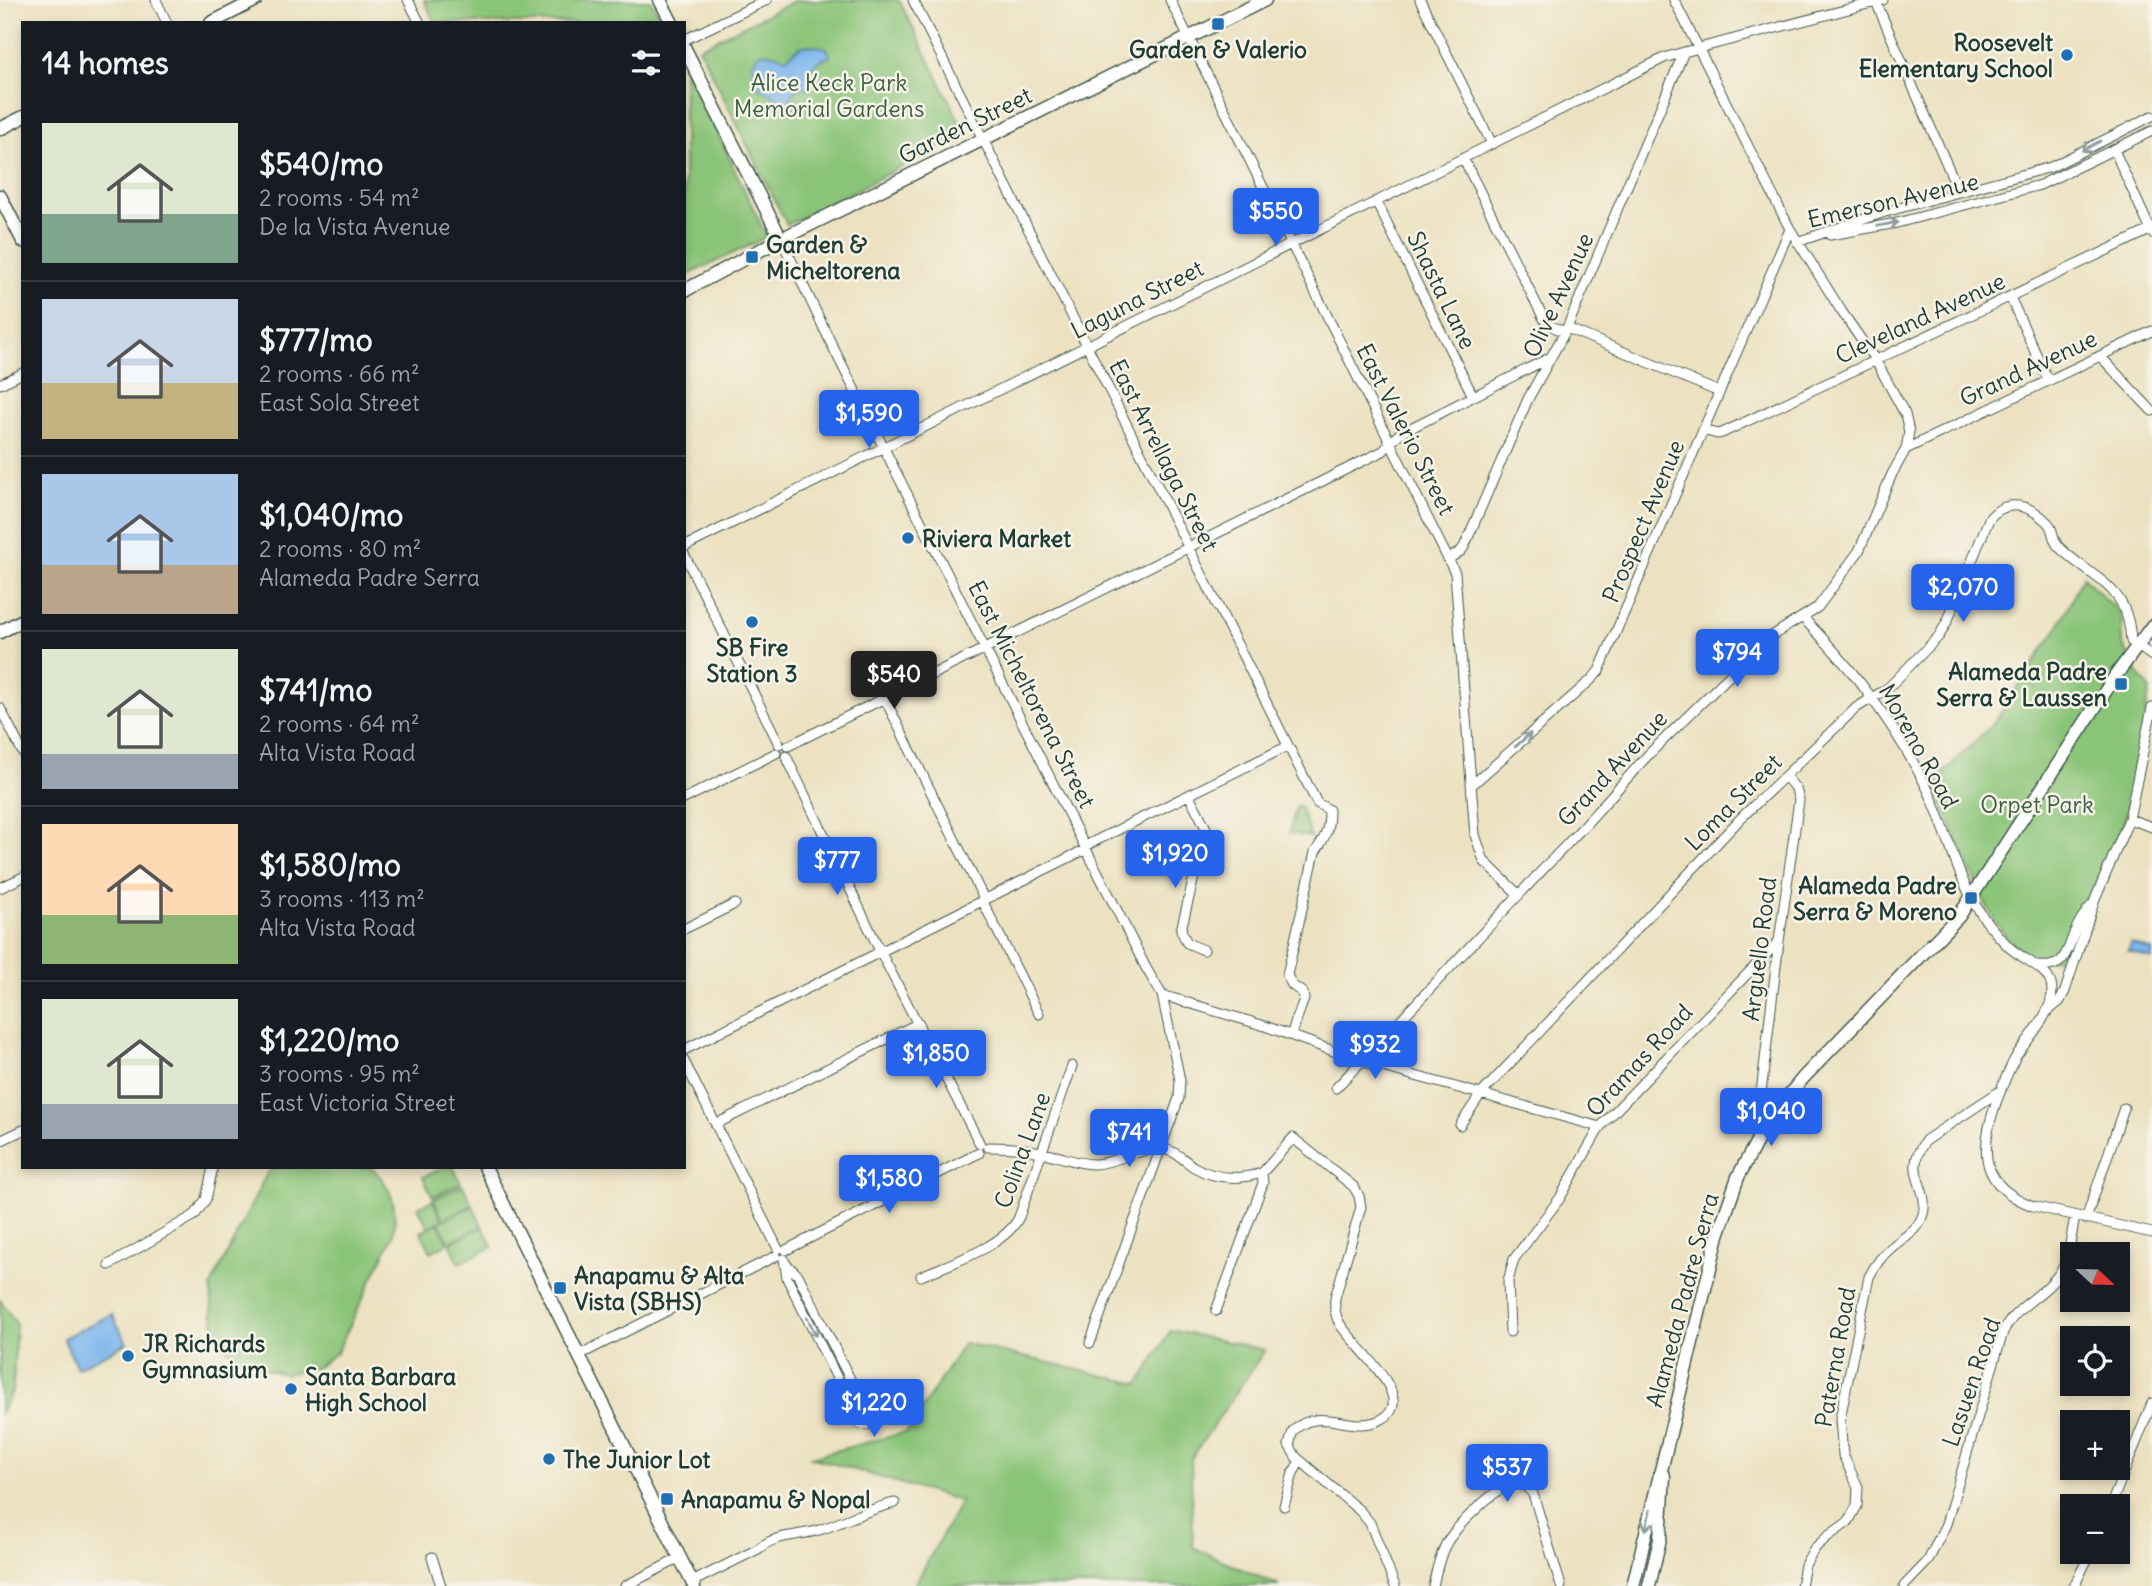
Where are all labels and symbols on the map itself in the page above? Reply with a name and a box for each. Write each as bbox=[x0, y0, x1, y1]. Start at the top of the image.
marker: Garden & Valerio bbox=[1210, 16, 1226, 32]
place label: Roosevelt Elementary School bbox=[1859, 28, 2053, 83]
place label: Garden & Valerio bbox=[1129, 35, 1307, 64]
marker: Roosevelt Elementary School bbox=[2059, 47, 2075, 63]
park label: Alice Keck Park Memorial Gardens bbox=[734, 68, 924, 123]
street label: Garden Street bbox=[894, 80, 1037, 170]
one-way arrow bbox=[2081, 140, 2102, 153]
street label: Emerson Avenue bbox=[1805, 166, 1981, 234]
pin: $550 bbox=[1235, 188, 1317, 248]
one-way arrow bbox=[1876, 217, 1899, 231]
street label: Shasta Lane bbox=[1401, 226, 1483, 354]
street label: Olive Avenue bbox=[1516, 228, 1600, 362]
place label: Garden & Micheltorena bbox=[766, 230, 900, 285]
marker: Garden & Micheltorena bbox=[744, 249, 760, 265]
street label: Laguna Street bbox=[1066, 253, 1208, 345]
street label: Cleveland Avenue bbox=[1831, 266, 2009, 370]
street label: Grand Avenue bbox=[1955, 324, 2101, 412]
street label: East Valerio Street bbox=[1350, 338, 1462, 520]
street label: East Arrellaga Street bbox=[1103, 354, 1225, 556]
pin: $1,590 bbox=[812, 391, 926, 450]
street label: Prospect Avenue bbox=[1596, 435, 1690, 607]
place label: Riviera Market bbox=[922, 524, 1071, 553]
marker: Riviera Market bbox=[900, 530, 916, 546]
pin: $2,070 bbox=[1906, 564, 2020, 624]
street label: East Micheltorena Street bbox=[962, 575, 1102, 813]
marker: SB Fire Station 3 bbox=[744, 614, 760, 630]
pin: $794 bbox=[1696, 630, 1778, 689]
place label: SB Fire Station 3 bbox=[707, 633, 797, 688]
pin: $540 bbox=[853, 652, 935, 711]
place label: Alameda Padre Serra & Laussen bbox=[1936, 657, 2107, 712]
marker: Alameda Padre Serra & Laussen bbox=[2113, 676, 2129, 692]
street label: Moreno Road bbox=[1873, 679, 1965, 813]
street label: Grand Avenue bbox=[1551, 704, 1673, 832]
one-way arrow bbox=[1514, 732, 1532, 748]
street label: Loma Street bbox=[1678, 747, 1788, 857]
park label: Orpet Park bbox=[1980, 790, 2094, 819]
pin: $1,920 bbox=[1118, 830, 1232, 890]
pin: $777 bbox=[796, 838, 878, 897]
place label: Alameda Padre Serra & Moreno bbox=[1793, 871, 1957, 926]
street label: Arguello Road bbox=[1736, 875, 1782, 1023]
marker: Alameda Padre Serra & Moreno bbox=[1963, 890, 1979, 906]
street label: Oramas Road bbox=[1580, 998, 1698, 1122]
pin: $932 bbox=[1334, 1021, 1416, 1081]
pin: $1,850 bbox=[879, 1030, 993, 1090]
street label: Colina Lane bbox=[988, 1088, 1056, 1212]
pin: $1,040 bbox=[1714, 1088, 1828, 1148]
pin: $741 bbox=[1088, 1110, 1170, 1169]
pin: $1,580 bbox=[832, 1156, 946, 1215]
street label: Alameda Padre Serra bbox=[1639, 1190, 1725, 1410]
north arrow bbox=[2060, 1242, 2130, 1312]
place label: Anapamu & Alta Vista (SBHS) bbox=[574, 1261, 744, 1316]
marker: Anapamu & Alta Vista (SBHS) bbox=[552, 1280, 568, 1296]
street label: Paterna Road bbox=[1808, 1285, 1862, 1429]
street label: Lasuen Road bbox=[1935, 1314, 2007, 1450]
one-way arrow bbox=[805, 1316, 819, 1337]
place label: JR Richards Gymnasium bbox=[142, 1329, 268, 1384]
marker: JR Richards Gymnasium bbox=[120, 1348, 136, 1364]
place label: Santa Barbara High School bbox=[305, 1362, 456, 1417]
pin: $1,220 bbox=[817, 1380, 931, 1439]
marker: Santa Barbara High School bbox=[283, 1381, 299, 1397]
pin: $537 bbox=[1466, 1444, 1548, 1504]
place label: The Junior Lot bbox=[563, 1445, 711, 1474]
marker: The Junior Lot bbox=[541, 1451, 557, 1467]
place label: Anapamu & Nopal bbox=[681, 1485, 871, 1514]
marker: Anapamu & Nopal bbox=[659, 1491, 675, 1507]
one-way arrow bbox=[1641, 1508, 1655, 1531]

